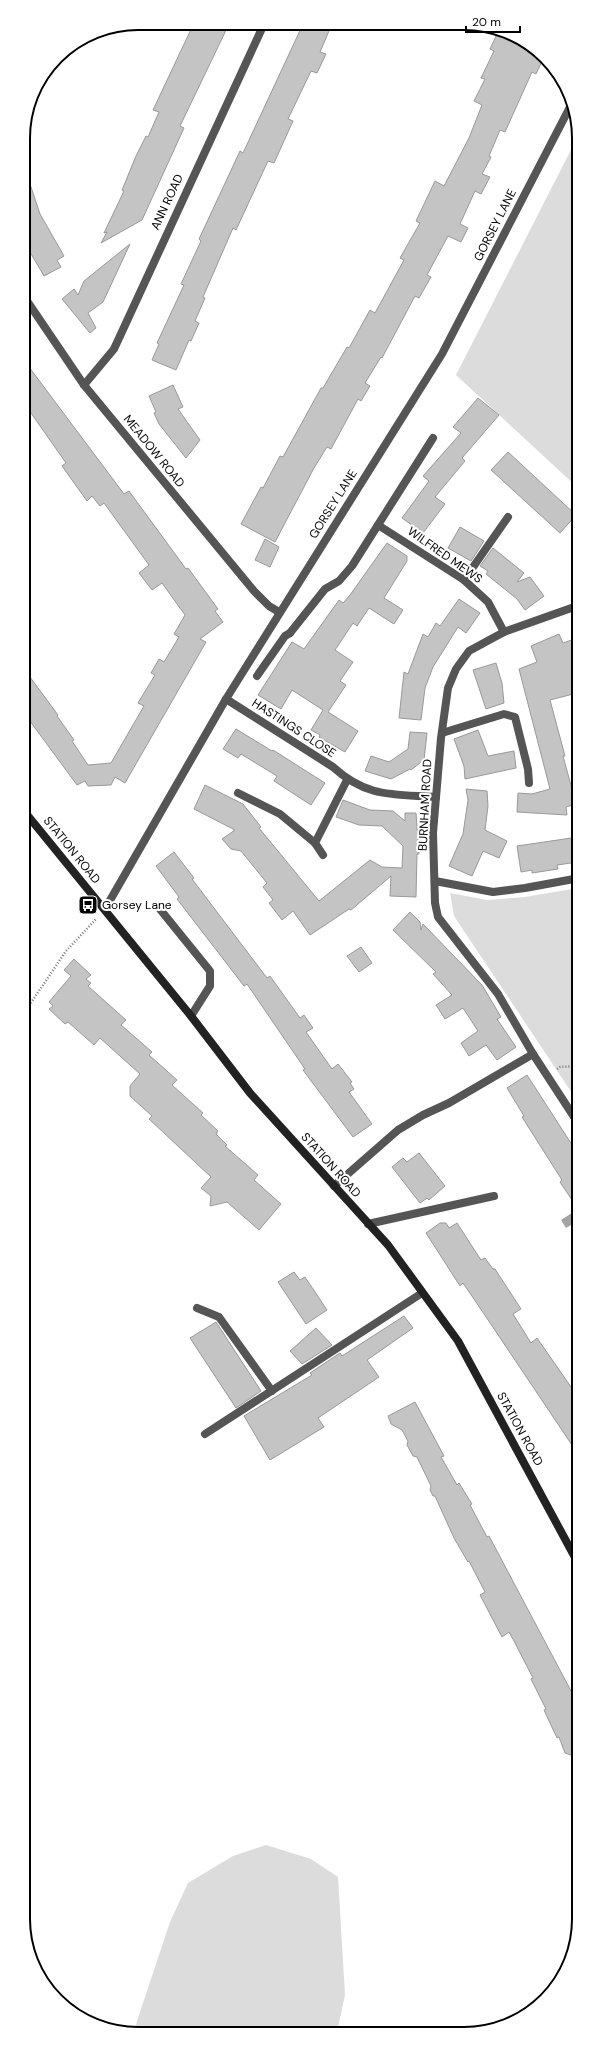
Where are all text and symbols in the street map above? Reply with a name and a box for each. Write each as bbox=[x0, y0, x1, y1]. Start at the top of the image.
scale bar bbox=[466, 8, 520, 34]
text: 20 m bbox=[472, 14, 501, 30]
street label: ANN ROAD bbox=[147, 172, 187, 232]
street label: GORSEY LANE bbox=[470, 186, 520, 264]
street label: MEADOW ROAD bbox=[120, 411, 188, 491]
street label: GORSEY LANE bbox=[305, 466, 361, 542]
street label: WILFRED MEWS bbox=[404, 523, 486, 587]
street label: HASTINGS CLOSE bbox=[249, 695, 339, 761]
street label: BURNHAM ROAD bbox=[415, 759, 435, 851]
street label: STATION ROAD bbox=[40, 813, 104, 887]
bus stop icon: Gorsey Lane bbox=[77, 894, 99, 916]
place label: Gorsey Lane bbox=[102, 897, 172, 913]
street label: STATION ROAD bbox=[298, 1129, 364, 1201]
street label: STATION ROAD bbox=[493, 1389, 547, 1469]

